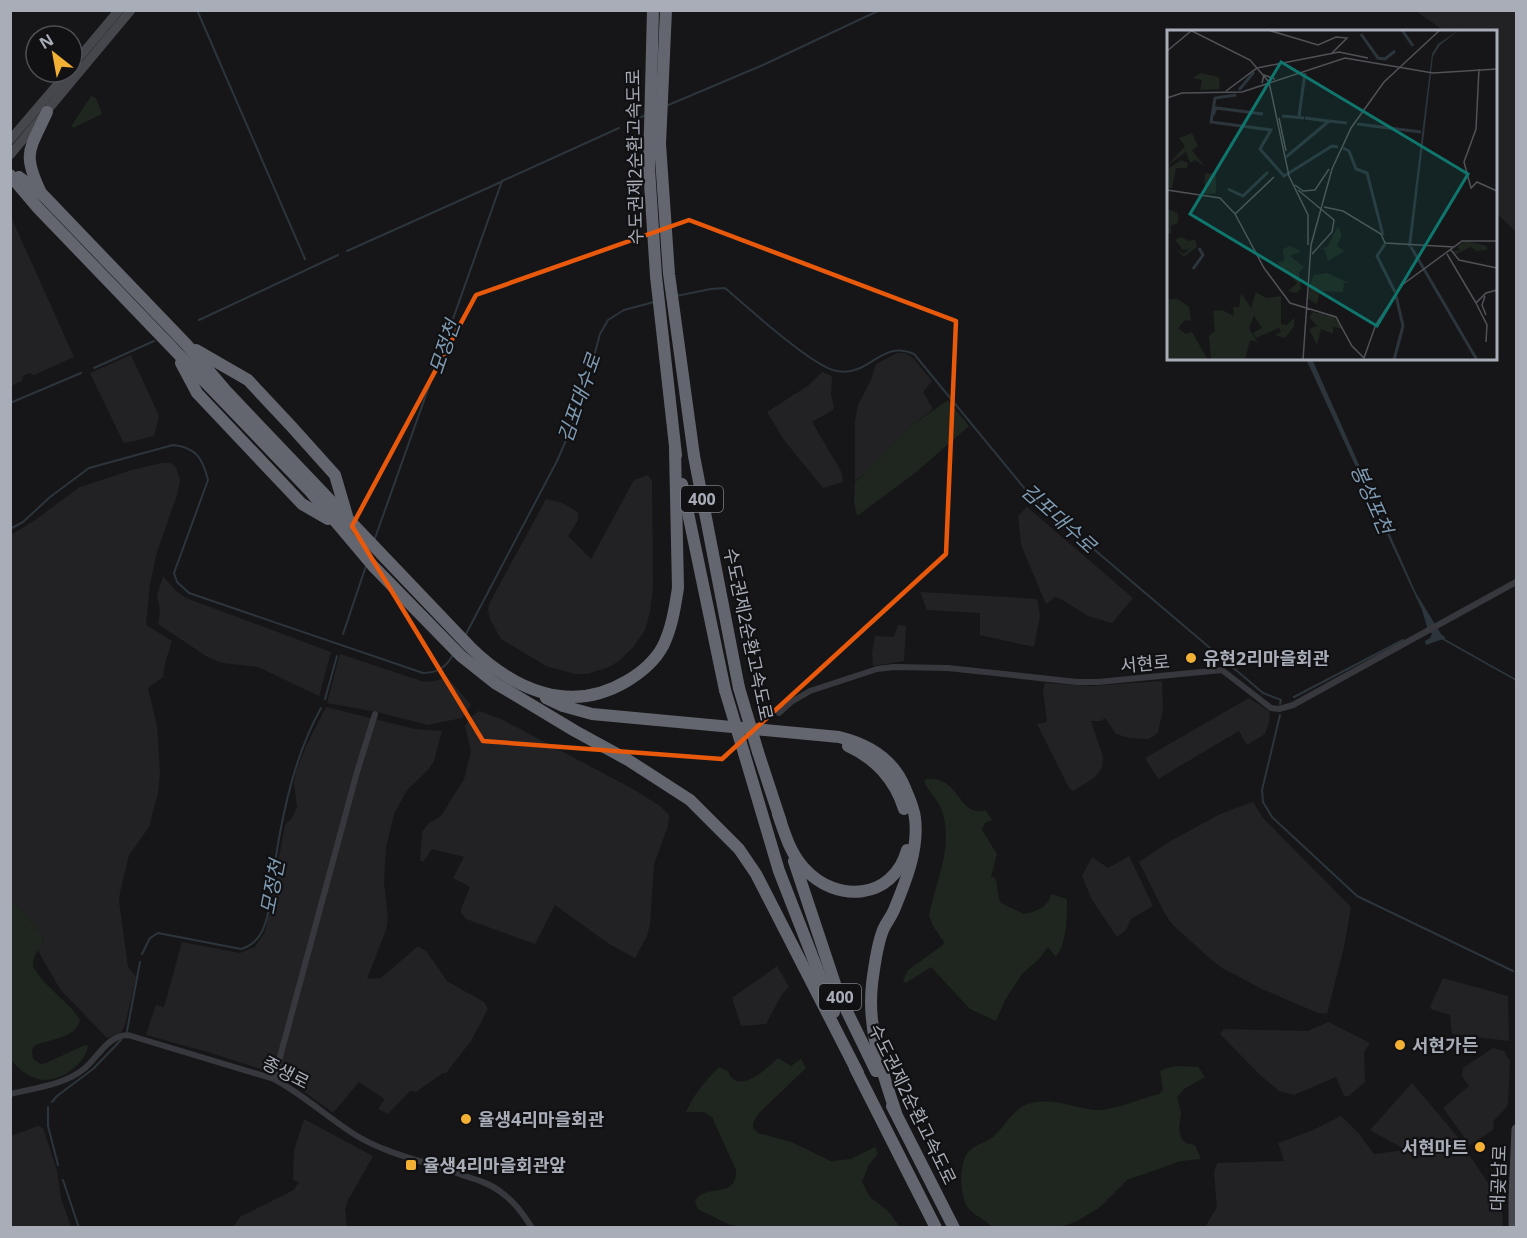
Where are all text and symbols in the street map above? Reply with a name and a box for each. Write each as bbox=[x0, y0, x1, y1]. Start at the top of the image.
north arrow bbox=[24, 24, 84, 84]
text: N bbox=[35, 28, 58, 54]
inset map bbox=[1167, 30, 1497, 360]
street label: 수도권제2순환고속도로 bbox=[620, 69, 648, 245]
water label: 모정천 bbox=[422, 314, 467, 377]
water label: 김포대수로 bbox=[551, 349, 607, 446]
water label: 봉성포천 bbox=[1345, 460, 1400, 540]
water label: 김포대수로 bbox=[1016, 477, 1103, 560]
road number: 400 bbox=[681, 486, 723, 512]
street label: 수도권제2순환고속도로 bbox=[719, 545, 779, 723]
place label: 유현2리마을회관 bbox=[1203, 646, 1330, 670]
street label: 서현로 bbox=[1119, 649, 1171, 677]
marker: 유현2리마을회관 bbox=[1184, 651, 1198, 665]
water label: 모정천 bbox=[253, 855, 291, 917]
road number: 400 bbox=[819, 984, 861, 1010]
street label: 수도권제2순환고속도로 bbox=[864, 1020, 962, 1188]
place label: 서현가든 bbox=[1412, 1033, 1478, 1057]
marker: 서현가든 bbox=[1393, 1038, 1407, 1052]
street label: 종생로 bbox=[258, 1050, 314, 1094]
place label: 율생4리마을회관 bbox=[478, 1107, 605, 1131]
marker: 율생4리마을회관 bbox=[459, 1112, 473, 1126]
place label: 서현마트 bbox=[1402, 1135, 1468, 1159]
marker: 서현마트 bbox=[1473, 1140, 1487, 1154]
street label: 대곶남로 bbox=[1485, 1144, 1511, 1212]
place label: 율생4리마을회관앞 bbox=[423, 1153, 566, 1177]
marker: 율생4리마을회관앞 bbox=[404, 1158, 418, 1172]

